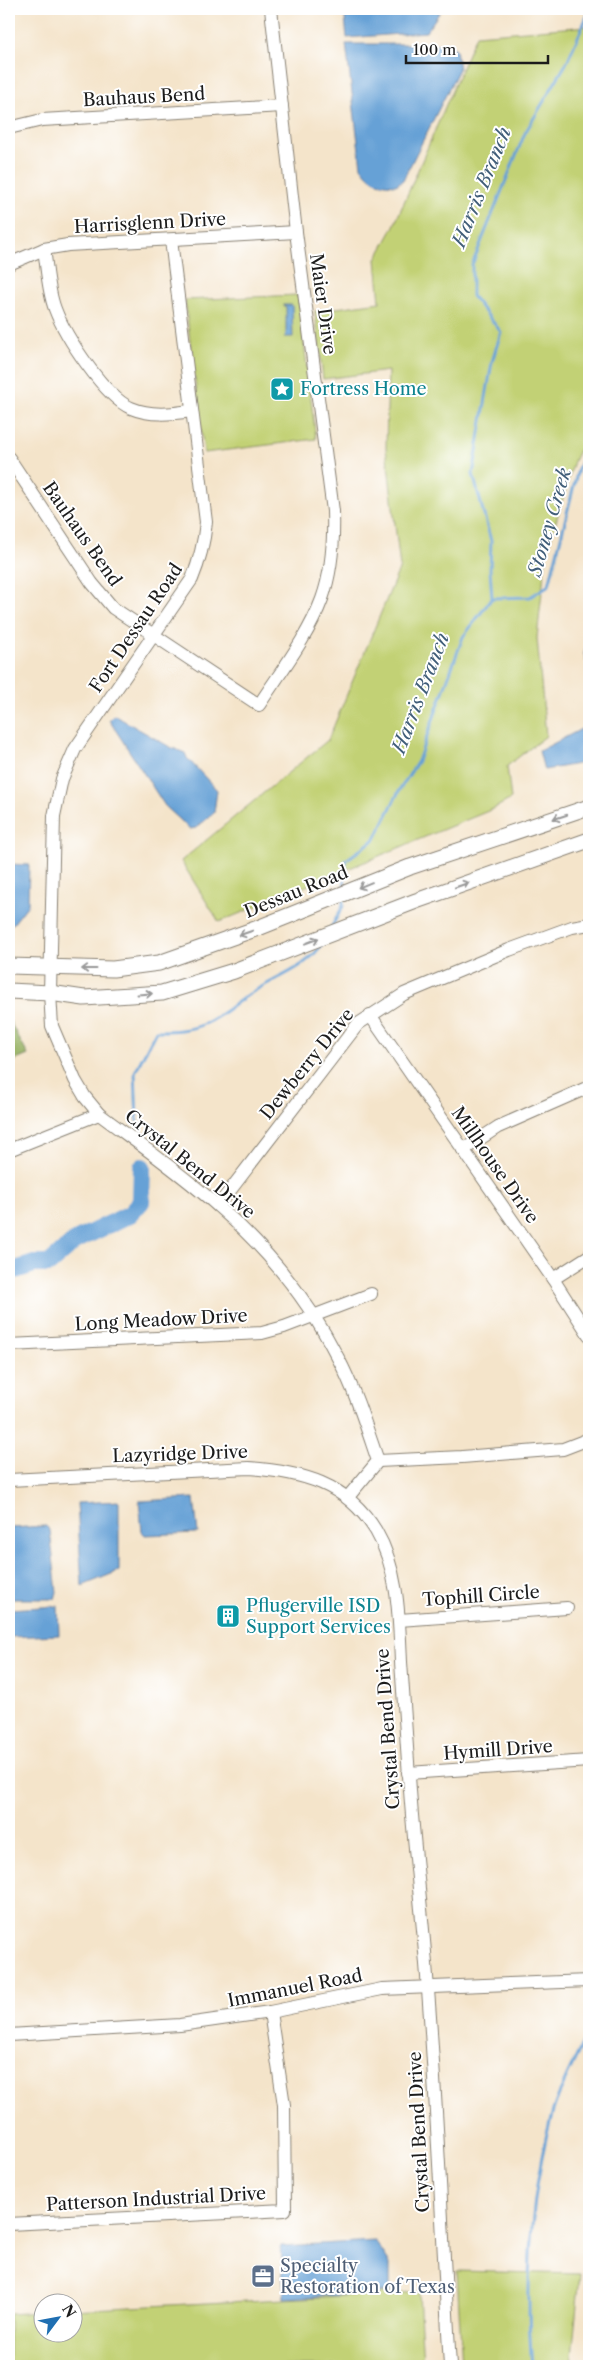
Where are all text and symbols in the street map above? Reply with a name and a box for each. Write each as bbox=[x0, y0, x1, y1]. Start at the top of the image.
scale bar bbox=[406, 32, 548, 64]
text: 100 m bbox=[413, 40, 456, 59]
street label: Bauhaus Bend bbox=[82, 83, 206, 111]
water label: Harris Branch bbox=[446, 124, 516, 252]
street label: Harrisglenn Drive bbox=[73, 208, 227, 238]
street label: Maier Drive bbox=[305, 252, 341, 356]
place icon: Fortress Home bbox=[269, 376, 295, 402]
place label: Fortress Home bbox=[300, 378, 427, 400]
water label: Stoney Creek bbox=[523, 465, 576, 580]
street label: Bauhaus Bend bbox=[38, 478, 126, 591]
street label: Fort Dessau Road bbox=[85, 559, 187, 697]
water label: Harris Branch bbox=[386, 629, 454, 759]
one-way arrow bbox=[552, 813, 568, 822]
street label: Dessau Road bbox=[241, 861, 351, 923]
one-way arrow bbox=[453, 880, 469, 889]
one-way arrow bbox=[357, 881, 373, 890]
one-way arrow bbox=[238, 929, 254, 938]
one-way arrow bbox=[304, 936, 319, 945]
one-way arrow bbox=[81, 965, 97, 974]
one-way arrow bbox=[136, 990, 152, 999]
street label: Dewberry Drive bbox=[256, 1004, 358, 1124]
street label: Millhouse Drive bbox=[447, 1102, 543, 1228]
street label: Crystal Bend Drive bbox=[120, 1105, 260, 1223]
street label: Long Meadow Drive bbox=[74, 1304, 248, 1336]
street label: Lazyridge Drive bbox=[112, 1441, 248, 1467]
street label: Tophill Circle bbox=[422, 1581, 540, 1611]
place label: Pflugerville ISD Support Services bbox=[246, 1595, 391, 1638]
building icon: Pflugerville ISD Support Services bbox=[215, 1603, 241, 1629]
street label: Crystal Bend Drive bbox=[371, 1648, 405, 1810]
street label: Hymill Drive bbox=[443, 1735, 553, 1765]
street label: Immanuel Road bbox=[226, 1964, 364, 2012]
street label: Crystal Bend Drive bbox=[404, 2051, 434, 2213]
street label: Patterson Industrial Drive bbox=[46, 2182, 266, 2216]
place label: Specialty Restoration of Texas bbox=[280, 2255, 455, 2298]
office icon: Specialty Restoration of Texas bbox=[250, 2263, 276, 2289]
north arrow bbox=[32, 2292, 82, 2342]
text: N bbox=[58, 2301, 80, 2321]

